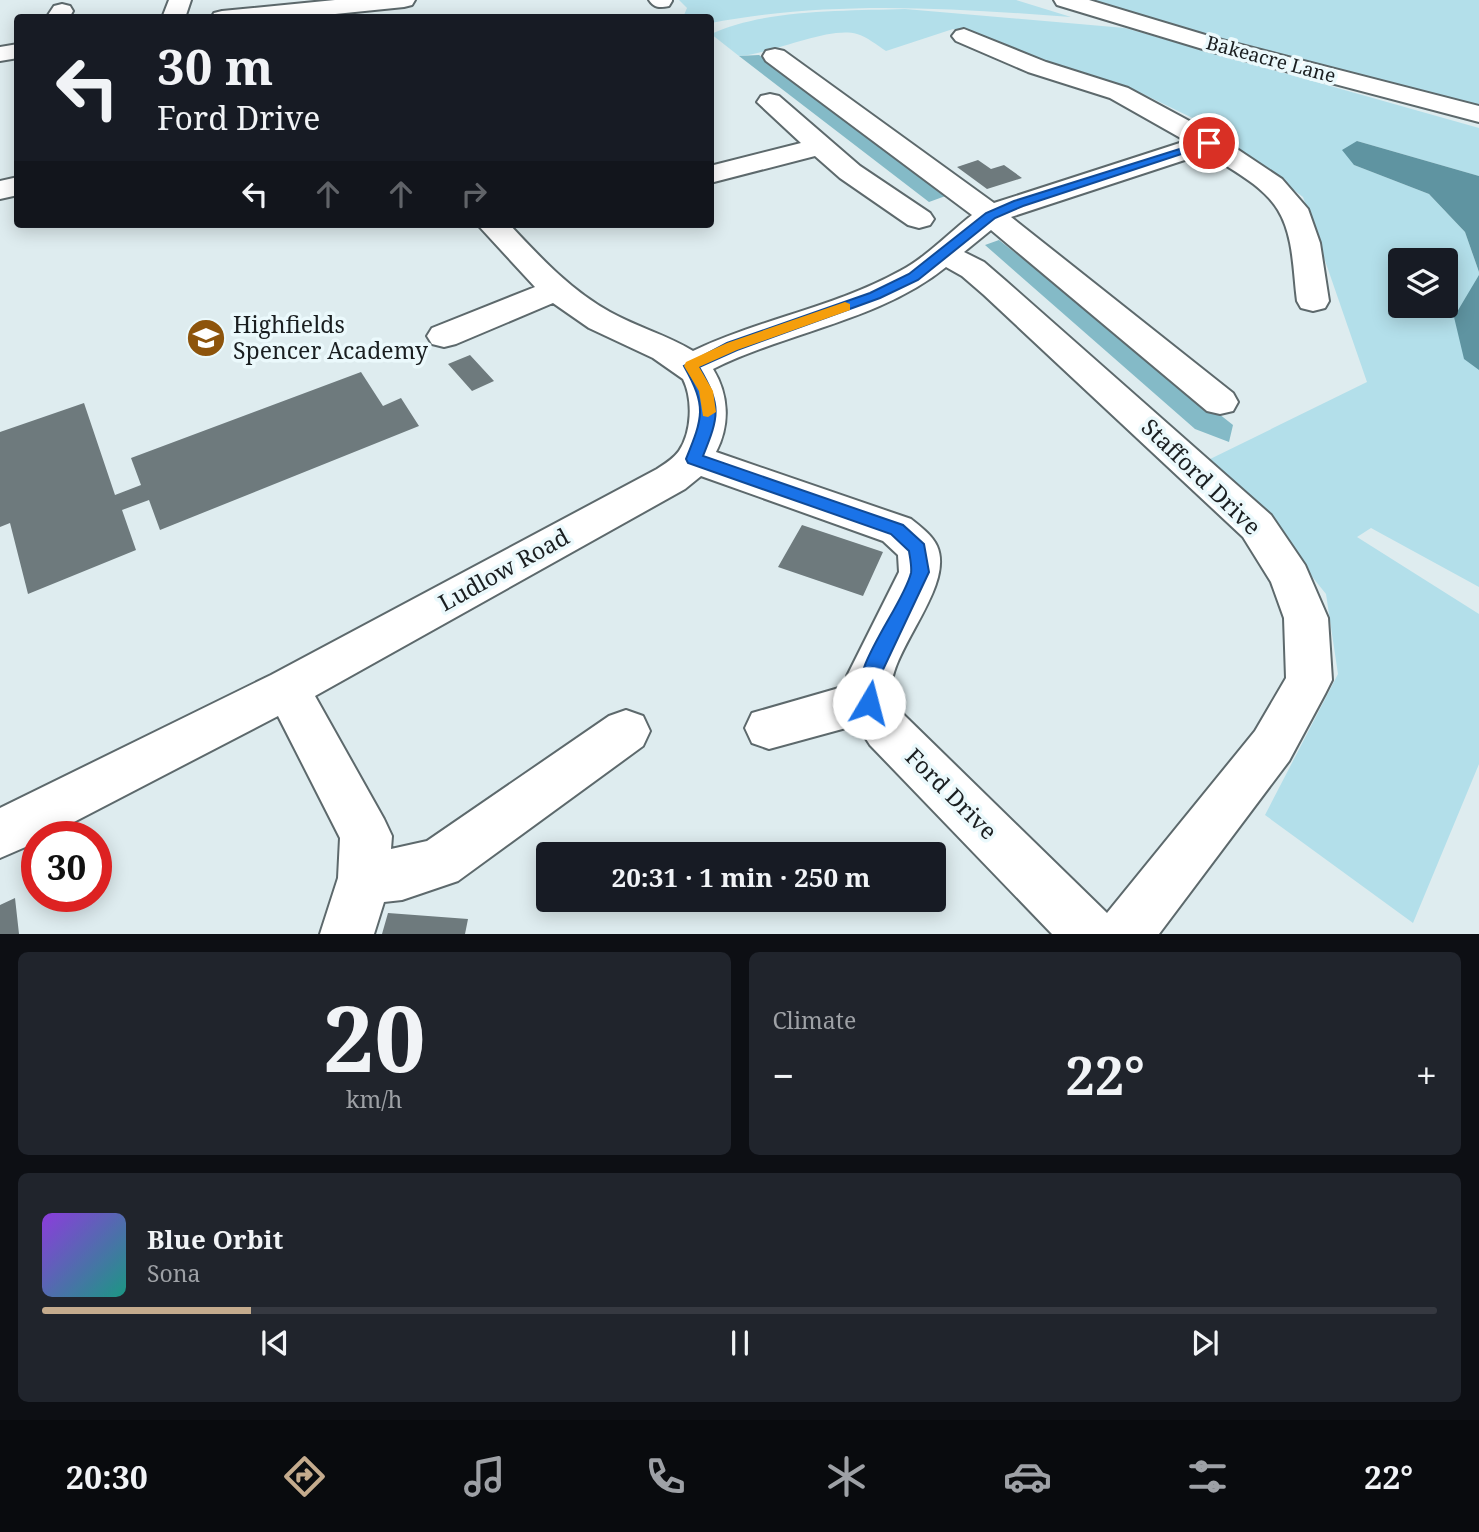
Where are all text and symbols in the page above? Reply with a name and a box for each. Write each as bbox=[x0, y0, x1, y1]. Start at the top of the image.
street label: Bakeacre Lane bbox=[1203, 29, 1339, 89]
text: 30 m bbox=[157, 33, 273, 99]
icon: left bbox=[42, 42, 133, 133]
text: Ford Drive bbox=[157, 96, 320, 139]
pin bbox=[1179, 113, 1239, 173]
icon: arrive bbox=[1190, 124, 1228, 162]
icon: left bbox=[236, 175, 274, 213]
icon: ahead bbox=[309, 175, 347, 213]
icon: ahead bbox=[382, 175, 420, 213]
icon: right bbox=[455, 175, 493, 213]
map controls bbox=[1388, 248, 1458, 318]
button: layers bbox=[1388, 248, 1458, 318]
place label: Highfields Spencer Academy bbox=[233, 308, 428, 366]
school or university icon: Highfields Spencer Academy bbox=[185, 317, 227, 359]
street label: Stafford Drive bbox=[1135, 411, 1268, 541]
street label: Ludlow Road bbox=[432, 520, 575, 618]
position arrow bbox=[832, 666, 906, 740]
street label: Ford Drive bbox=[899, 740, 1005, 846]
speed limit sign: 30 bbox=[21, 821, 112, 912]
text: 20:31 · 1 min · 250 m bbox=[611, 859, 871, 895]
text: 20 bbox=[323, 975, 426, 1099]
text: Climate bbox=[773, 1004, 856, 1036]
text: 22° bbox=[1065, 1039, 1145, 1110]
text: − bbox=[773, 1049, 795, 1101]
text: + bbox=[1416, 1049, 1437, 1101]
text: km/h bbox=[346, 1083, 402, 1115]
text: Blue Orbit bbox=[147, 1221, 283, 1257]
text: Sona bbox=[147, 1257, 201, 1289]
icon: previous bbox=[256, 1324, 294, 1362]
icon: pause bbox=[721, 1324, 759, 1362]
icon: next bbox=[1186, 1324, 1224, 1362]
icon: directions bbox=[280, 1452, 329, 1501]
icon: music bbox=[460, 1452, 509, 1501]
icon: phone bbox=[641, 1452, 690, 1501]
icon: climate bbox=[822, 1452, 871, 1501]
icon: car bbox=[1003, 1452, 1052, 1501]
icon: filters bbox=[1183, 1452, 1232, 1501]
text: 20:30 bbox=[66, 1455, 148, 1498]
text: 22° bbox=[1364, 1455, 1413, 1498]

